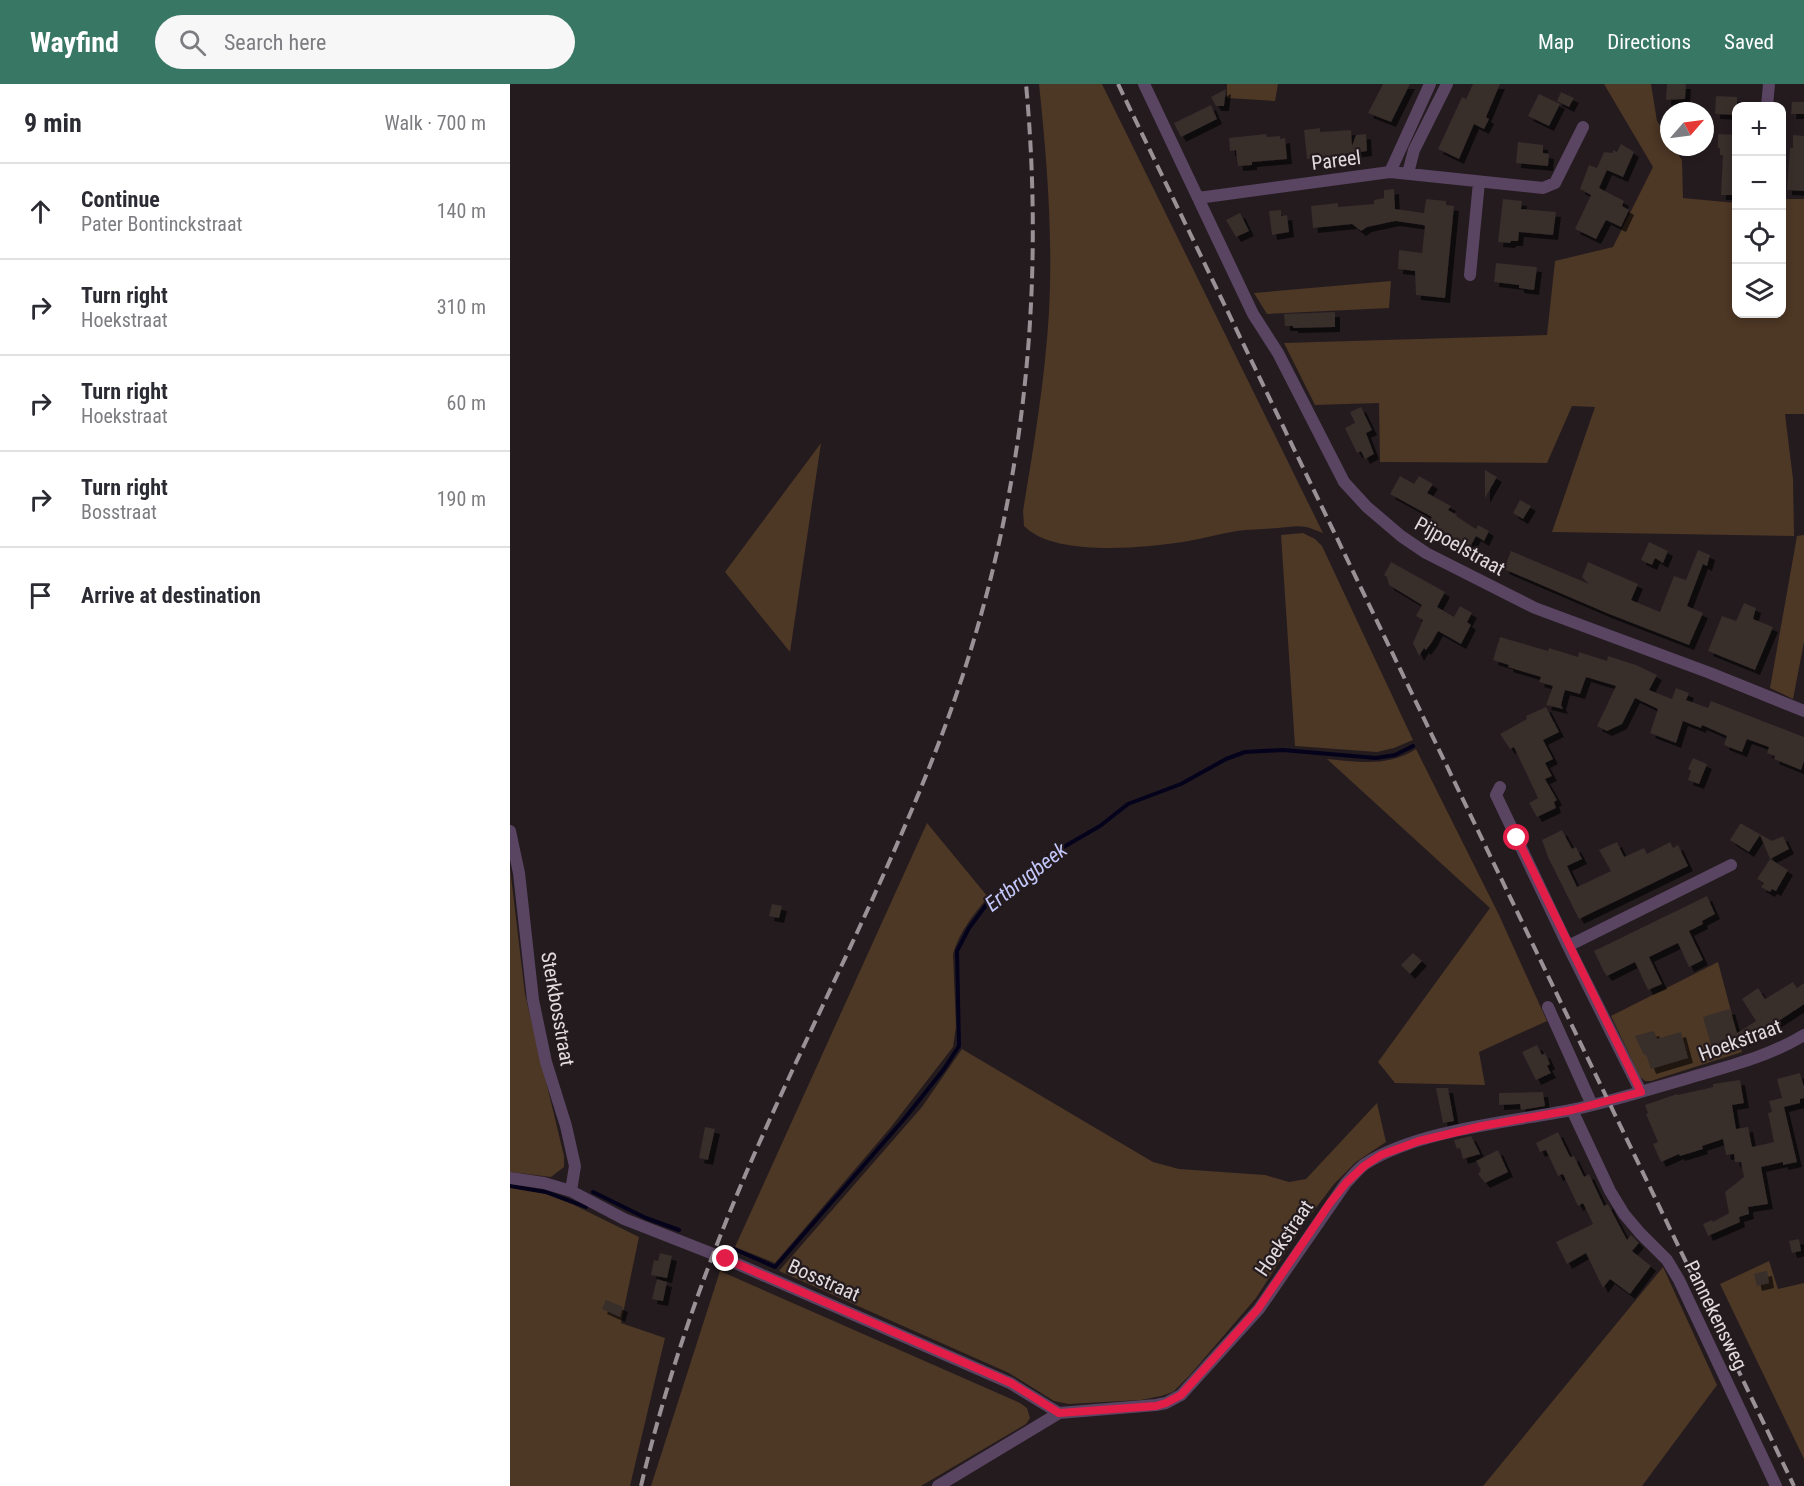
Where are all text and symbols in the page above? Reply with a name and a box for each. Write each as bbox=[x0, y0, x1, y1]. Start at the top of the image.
search box bbox=[155, 15, 575, 69]
text: Wayfind bbox=[30, 26, 119, 59]
icon: search bbox=[176, 26, 209, 59]
text: Search here bbox=[224, 30, 326, 55]
text: Map bbox=[1538, 30, 1574, 54]
text: Directions bbox=[1607, 30, 1691, 54]
text: Saved bbox=[1724, 30, 1774, 54]
north arrow bbox=[1660, 102, 1714, 156]
map controls bbox=[1732, 102, 1786, 318]
button: + bbox=[1732, 102, 1786, 156]
text: 9 min bbox=[24, 108, 82, 138]
text: Walk · 700 m bbox=[385, 111, 486, 135]
street label: Pareel bbox=[1310, 145, 1362, 175]
button: − bbox=[1732, 156, 1786, 210]
text: Continue bbox=[81, 187, 160, 212]
icon: ahead bbox=[24, 195, 57, 228]
text: 140 m bbox=[437, 199, 486, 223]
button: locate bbox=[1732, 210, 1786, 264]
text: Pater Bontinckstraat bbox=[81, 212, 242, 236]
button: layers bbox=[1732, 264, 1786, 318]
text: Turn right bbox=[81, 283, 168, 308]
icon: right bbox=[24, 291, 57, 324]
text: 310 m bbox=[437, 295, 486, 319]
text: Hoekstraat bbox=[81, 308, 168, 332]
text: Turn right bbox=[81, 379, 168, 404]
icon: right bbox=[24, 387, 57, 420]
text: 60 m bbox=[447, 391, 486, 415]
text: Hoekstraat bbox=[81, 404, 168, 428]
text: Turn right bbox=[81, 475, 168, 500]
icon: right bbox=[24, 483, 57, 516]
text: 190 m bbox=[437, 487, 486, 511]
text: Bosstraat bbox=[81, 500, 157, 524]
street label: Pijpoelstraat bbox=[1411, 511, 1510, 581]
icon: arrive bbox=[24, 579, 57, 612]
text: Arrive at destination bbox=[81, 583, 261, 608]
route start bbox=[1503, 824, 1529, 850]
water label: Ertbrugbeek bbox=[980, 837, 1072, 916]
street label: Sterkbosstraat bbox=[536, 950, 580, 1068]
street label: Hoekstraat bbox=[1695, 1014, 1785, 1066]
street label: Hoekstraat bbox=[1250, 1195, 1318, 1281]
route end bbox=[712, 1245, 738, 1271]
street label: Bosstraat bbox=[784, 1254, 864, 1306]
street label: Pannekensweg bbox=[1679, 1256, 1753, 1374]

